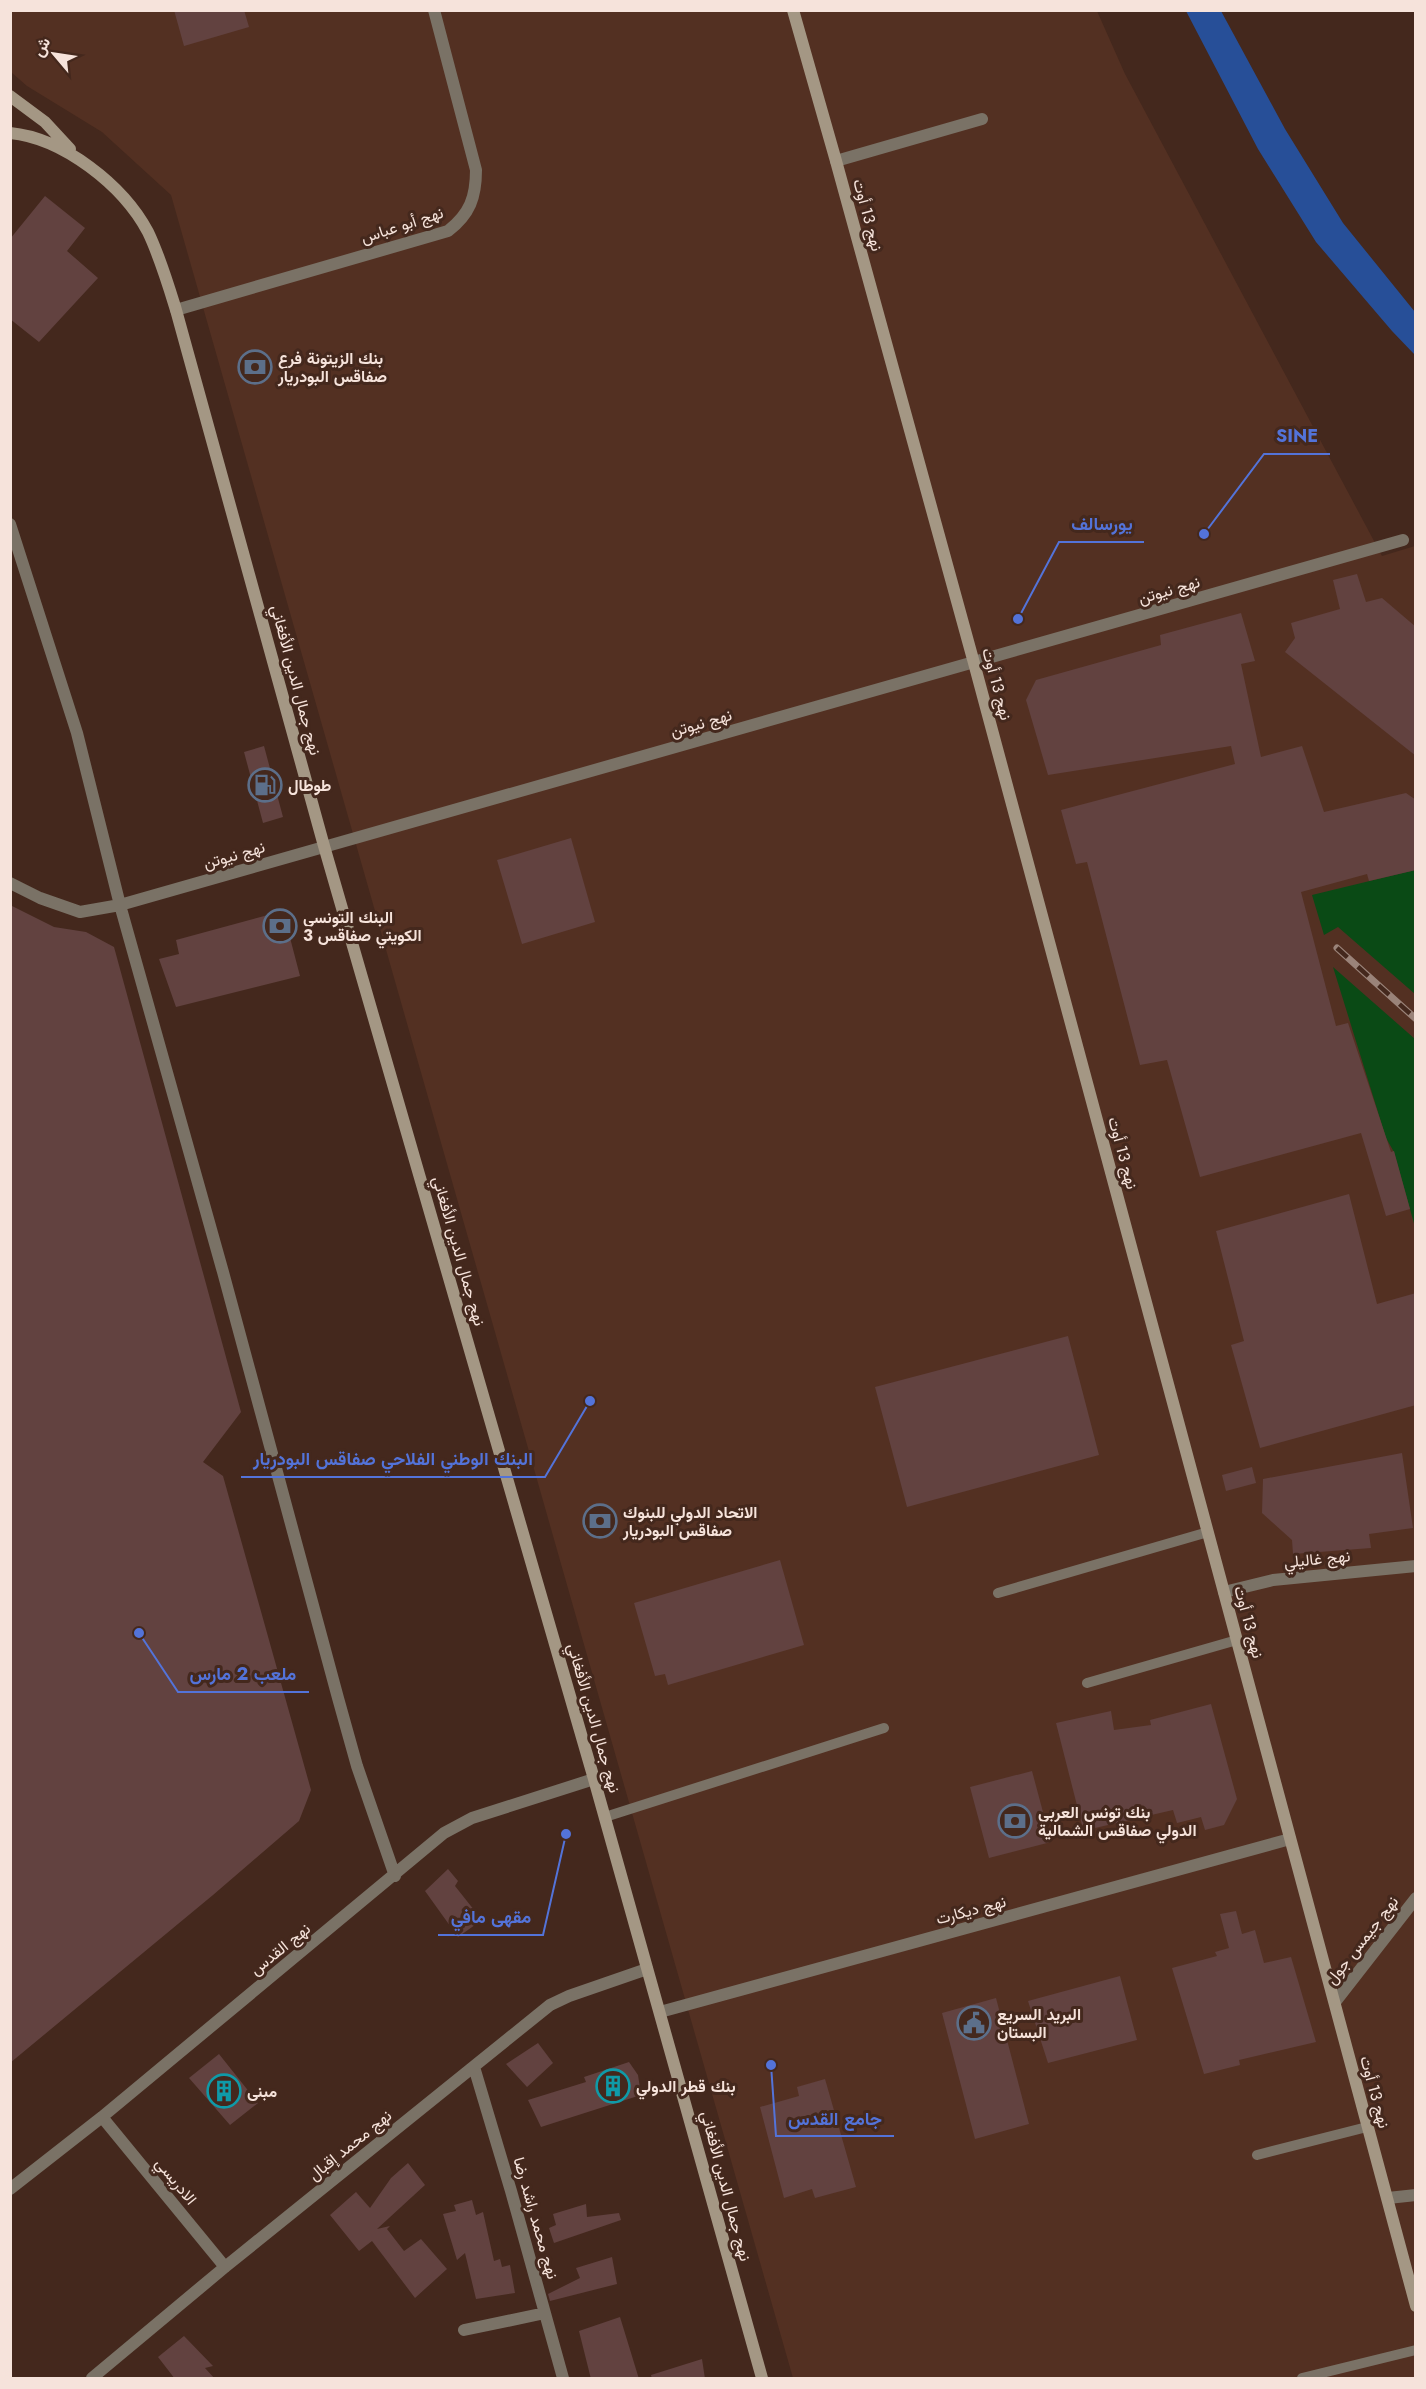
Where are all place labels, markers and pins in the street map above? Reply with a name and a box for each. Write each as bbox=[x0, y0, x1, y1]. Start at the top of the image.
place label: بنك الزيتونة فرع صفاقس البودريار bbox=[277, 347, 387, 388]
bank icon: بنك الزيتونة فرع صفاقس البودريار bbox=[237, 349, 273, 385]
callout: SINE bbox=[1264, 418, 1330, 454]
callout: يورسالف bbox=[1059, 506, 1144, 542]
fuel station icon: طوطال bbox=[247, 767, 283, 803]
place label: طوطال bbox=[288, 774, 331, 797]
place label: البنك التونسي الكويتي صفاقس 3 bbox=[303, 906, 422, 949]
bank icon: البنك التونسي الكويتي صفاقس 3 bbox=[262, 908, 298, 944]
callout: البنك الوطني الفلاحي صفاقس البودريار bbox=[241, 1441, 545, 1477]
place label: الاتحاد الدولي للبنوك صفاقس البودريار bbox=[622, 1501, 758, 1542]
bank icon: الاتحاد الدولي للبنوك صفاقس البودريار bbox=[582, 1503, 618, 1539]
callout: ملعب 2 مارس bbox=[178, 1656, 309, 1692]
place label: بنك تونس العربي الدولي صفاقس الشمالية bbox=[1038, 1801, 1197, 1844]
bank icon: بنك تونس العربي الدولي صفاقس الشمالية bbox=[997, 1803, 1033, 1839]
callout: مقهى مافي bbox=[438, 1899, 543, 1935]
place label: البريد السريع البستان bbox=[997, 2003, 1081, 2044]
public building icon: البريد السريع البستان bbox=[956, 2005, 992, 2041]
building icon: بنك قطر الدولي bbox=[595, 2068, 631, 2104]
building icon: مبنى bbox=[206, 2073, 242, 2109]
place label: بنك قطر الدولي bbox=[636, 2075, 736, 2100]
place label: مبنى bbox=[247, 2080, 277, 2103]
callout: جامع القدس bbox=[776, 2100, 894, 2136]

